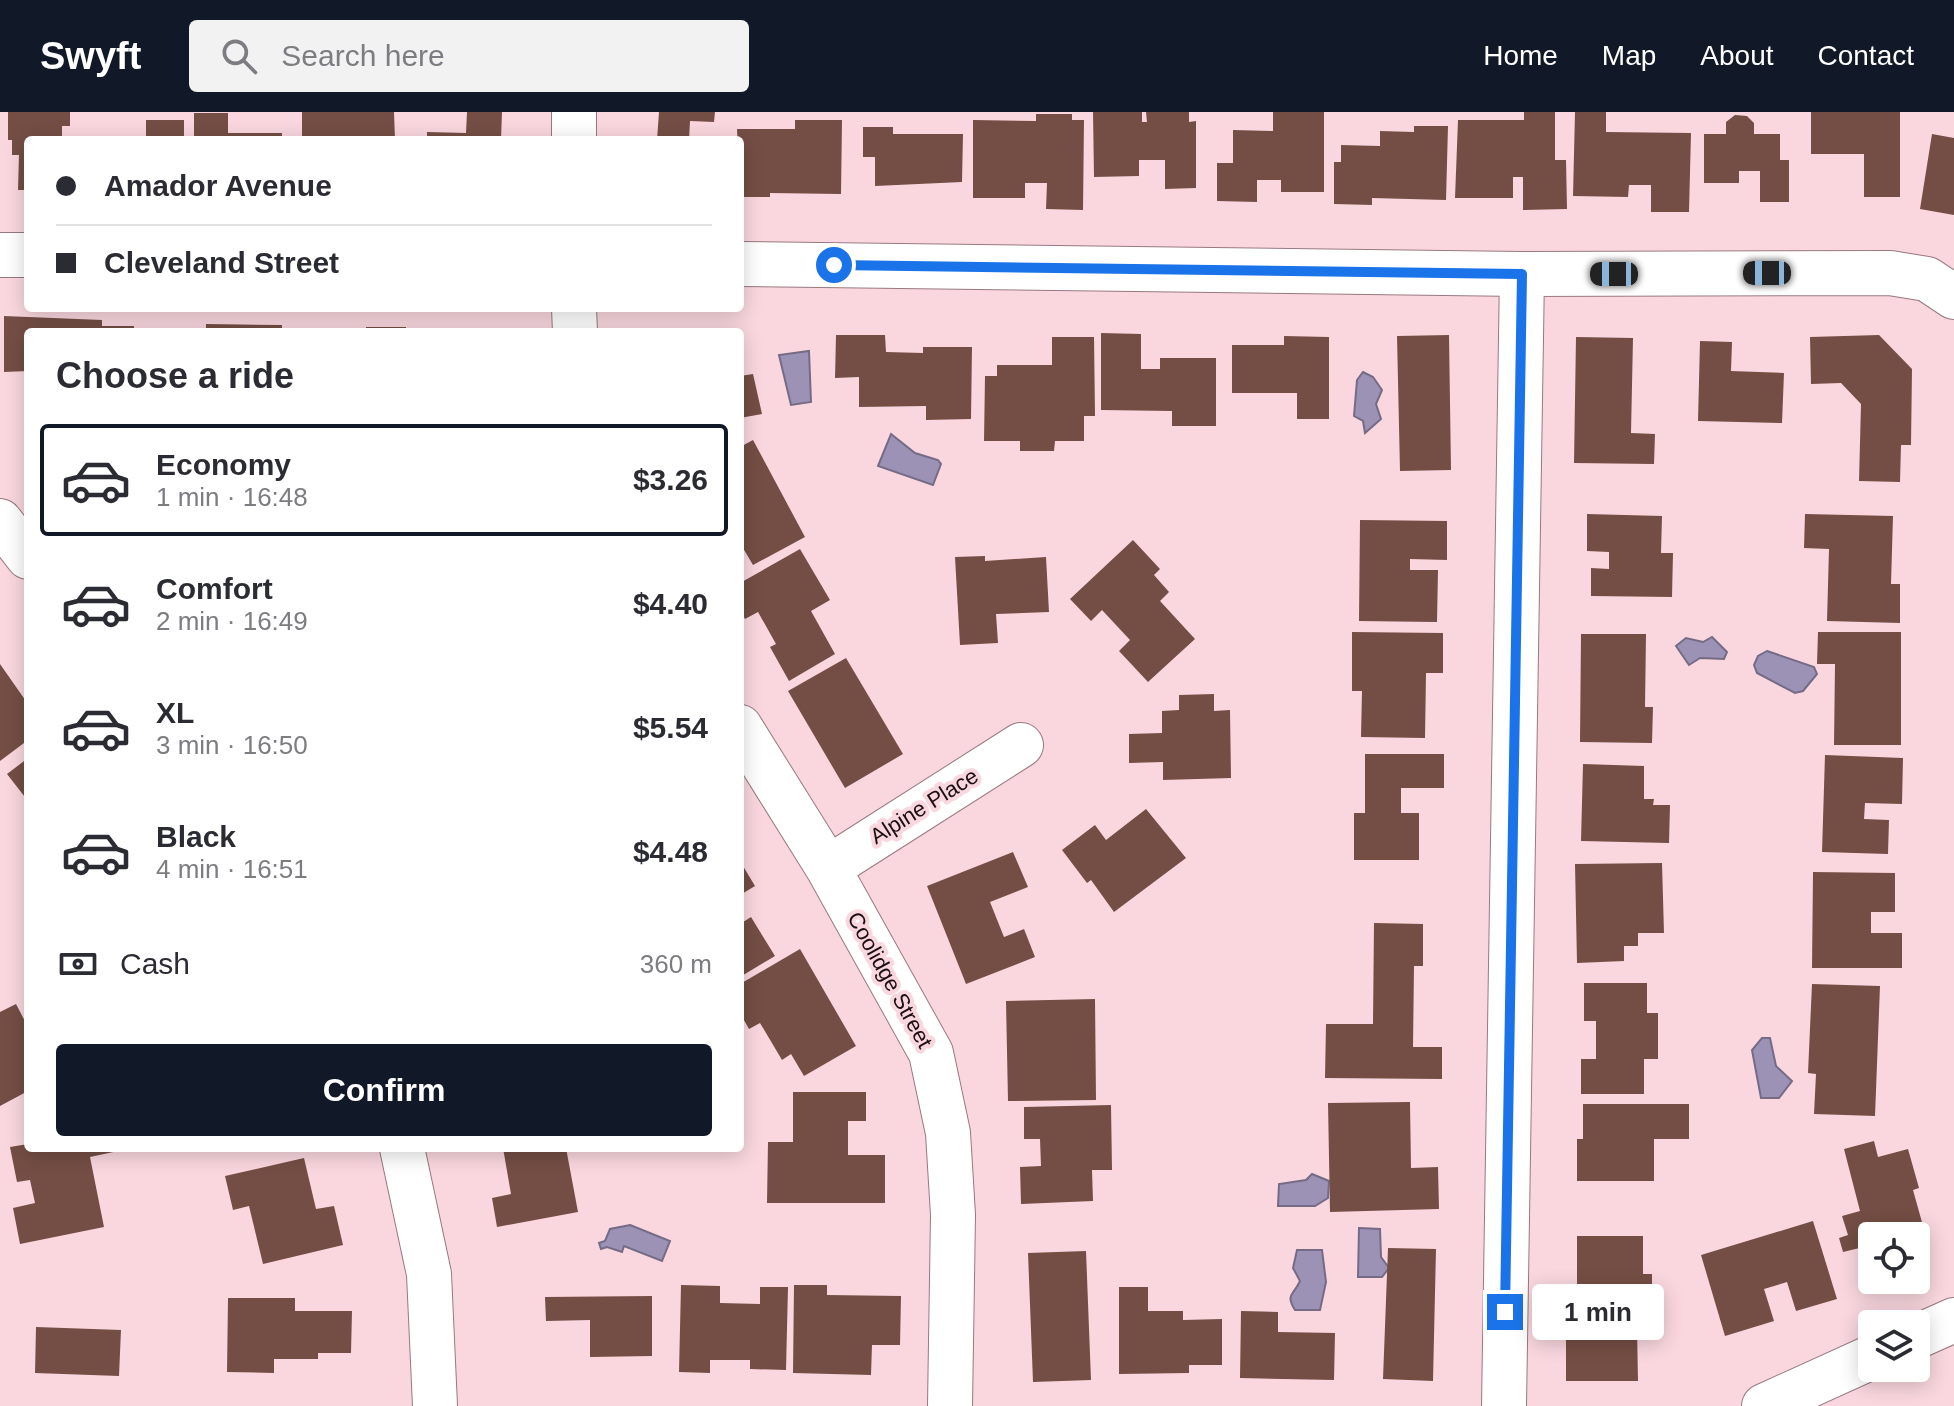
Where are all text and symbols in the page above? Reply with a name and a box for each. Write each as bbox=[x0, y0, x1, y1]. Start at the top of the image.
search box bbox=[189, 20, 749, 92]
icon: search bbox=[217, 34, 261, 78]
text: Swyft bbox=[40, 35, 141, 77]
text: Search here bbox=[281, 39, 445, 72]
text: Home bbox=[1483, 40, 1558, 71]
text: Map bbox=[1602, 40, 1656, 71]
text: About bbox=[1700, 40, 1774, 71]
text: Contact bbox=[1818, 40, 1914, 71]
text: Amador Avenue bbox=[104, 169, 332, 202]
text: Cleveland Street bbox=[104, 246, 339, 279]
route start bbox=[816, 247, 852, 283]
car bbox=[1743, 261, 1791, 285]
car bbox=[1590, 262, 1638, 286]
text: Choose a ride bbox=[56, 355, 294, 396]
icon: car bbox=[60, 444, 132, 516]
text: Economy bbox=[156, 448, 291, 481]
text: $3.26 bbox=[633, 463, 708, 496]
text: 1 min · 16:48 bbox=[156, 482, 308, 512]
icon: car bbox=[60, 568, 132, 640]
text: Comfort bbox=[156, 572, 273, 605]
text: $4.40 bbox=[633, 587, 708, 620]
text: 2 min · 16:49 bbox=[156, 606, 308, 636]
icon: car bbox=[60, 692, 132, 764]
text: XL bbox=[156, 696, 194, 729]
text: $5.54 bbox=[633, 711, 708, 744]
text: 3 min · 16:50 bbox=[156, 730, 308, 760]
street label: Alpine Place bbox=[866, 763, 982, 849]
icon: car bbox=[60, 816, 132, 888]
text: Black bbox=[156, 820, 236, 853]
text: $4.48 bbox=[633, 835, 708, 868]
text: 4 min · 16:51 bbox=[156, 854, 308, 884]
street label: Coolidge Street bbox=[842, 908, 938, 1052]
icon: cash bbox=[56, 942, 100, 986]
text: Cash bbox=[120, 947, 190, 980]
text: 360 m bbox=[640, 949, 712, 979]
button: Confirm bbox=[56, 1044, 712, 1136]
map controls bbox=[1858, 1222, 1930, 1382]
button: locate bbox=[1858, 1222, 1930, 1294]
callout: 1 min bbox=[1533, 1284, 1665, 1340]
route end bbox=[1487, 1294, 1523, 1330]
text: 1 min bbox=[1564, 1297, 1632, 1327]
button: layers bbox=[1858, 1310, 1930, 1382]

